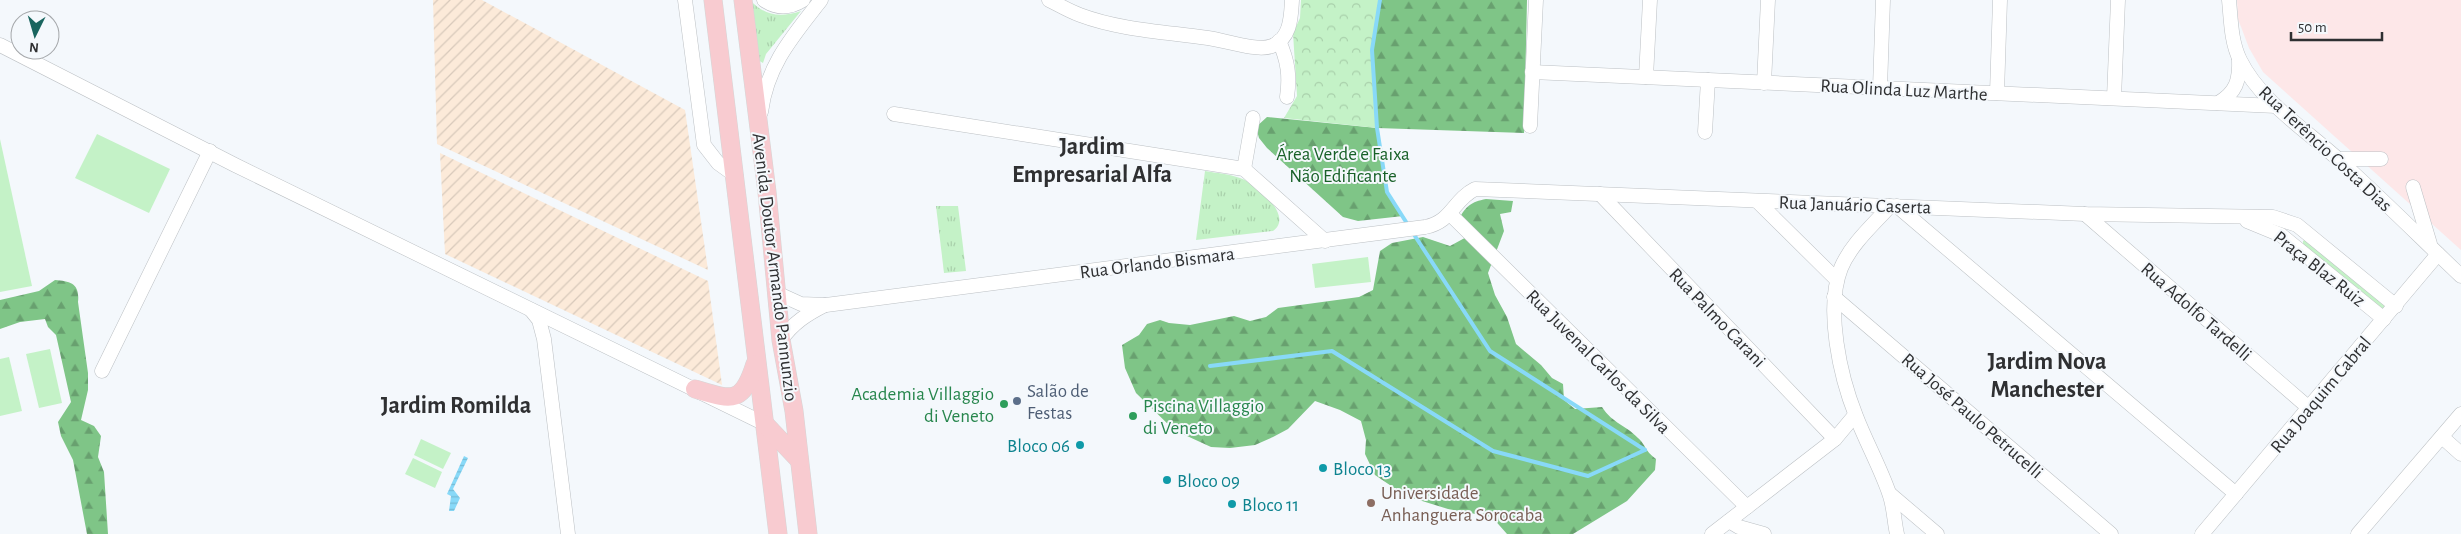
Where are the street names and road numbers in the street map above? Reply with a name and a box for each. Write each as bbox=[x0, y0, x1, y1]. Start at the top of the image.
street label: Rua Olinda Luz Marthe bbox=[1820, 77, 1988, 104]
street label: Rua Terêncio Costa Dias bbox=[2255, 83, 2395, 215]
street label: Avenida Doutor Armando Pannunzio bbox=[749, 132, 800, 402]
street label: Rua Januário Caserta bbox=[1778, 193, 1932, 218]
street label: Praça Blaz Ruiz bbox=[2270, 228, 2369, 311]
street label: Rua Orlando Bismara bbox=[1079, 245, 1236, 282]
street label: Rua Adolfo Tardelli bbox=[2137, 259, 2255, 365]
street label: Rua Palmo Carani bbox=[1665, 265, 1769, 371]
street label: Rua Juvenal Carlos da Silva bbox=[1522, 286, 1674, 438]
street label: Rua Joaquim Cabral bbox=[2267, 333, 2375, 457]
street label: Rua José Paulo Petrucelli bbox=[1898, 350, 2046, 482]

